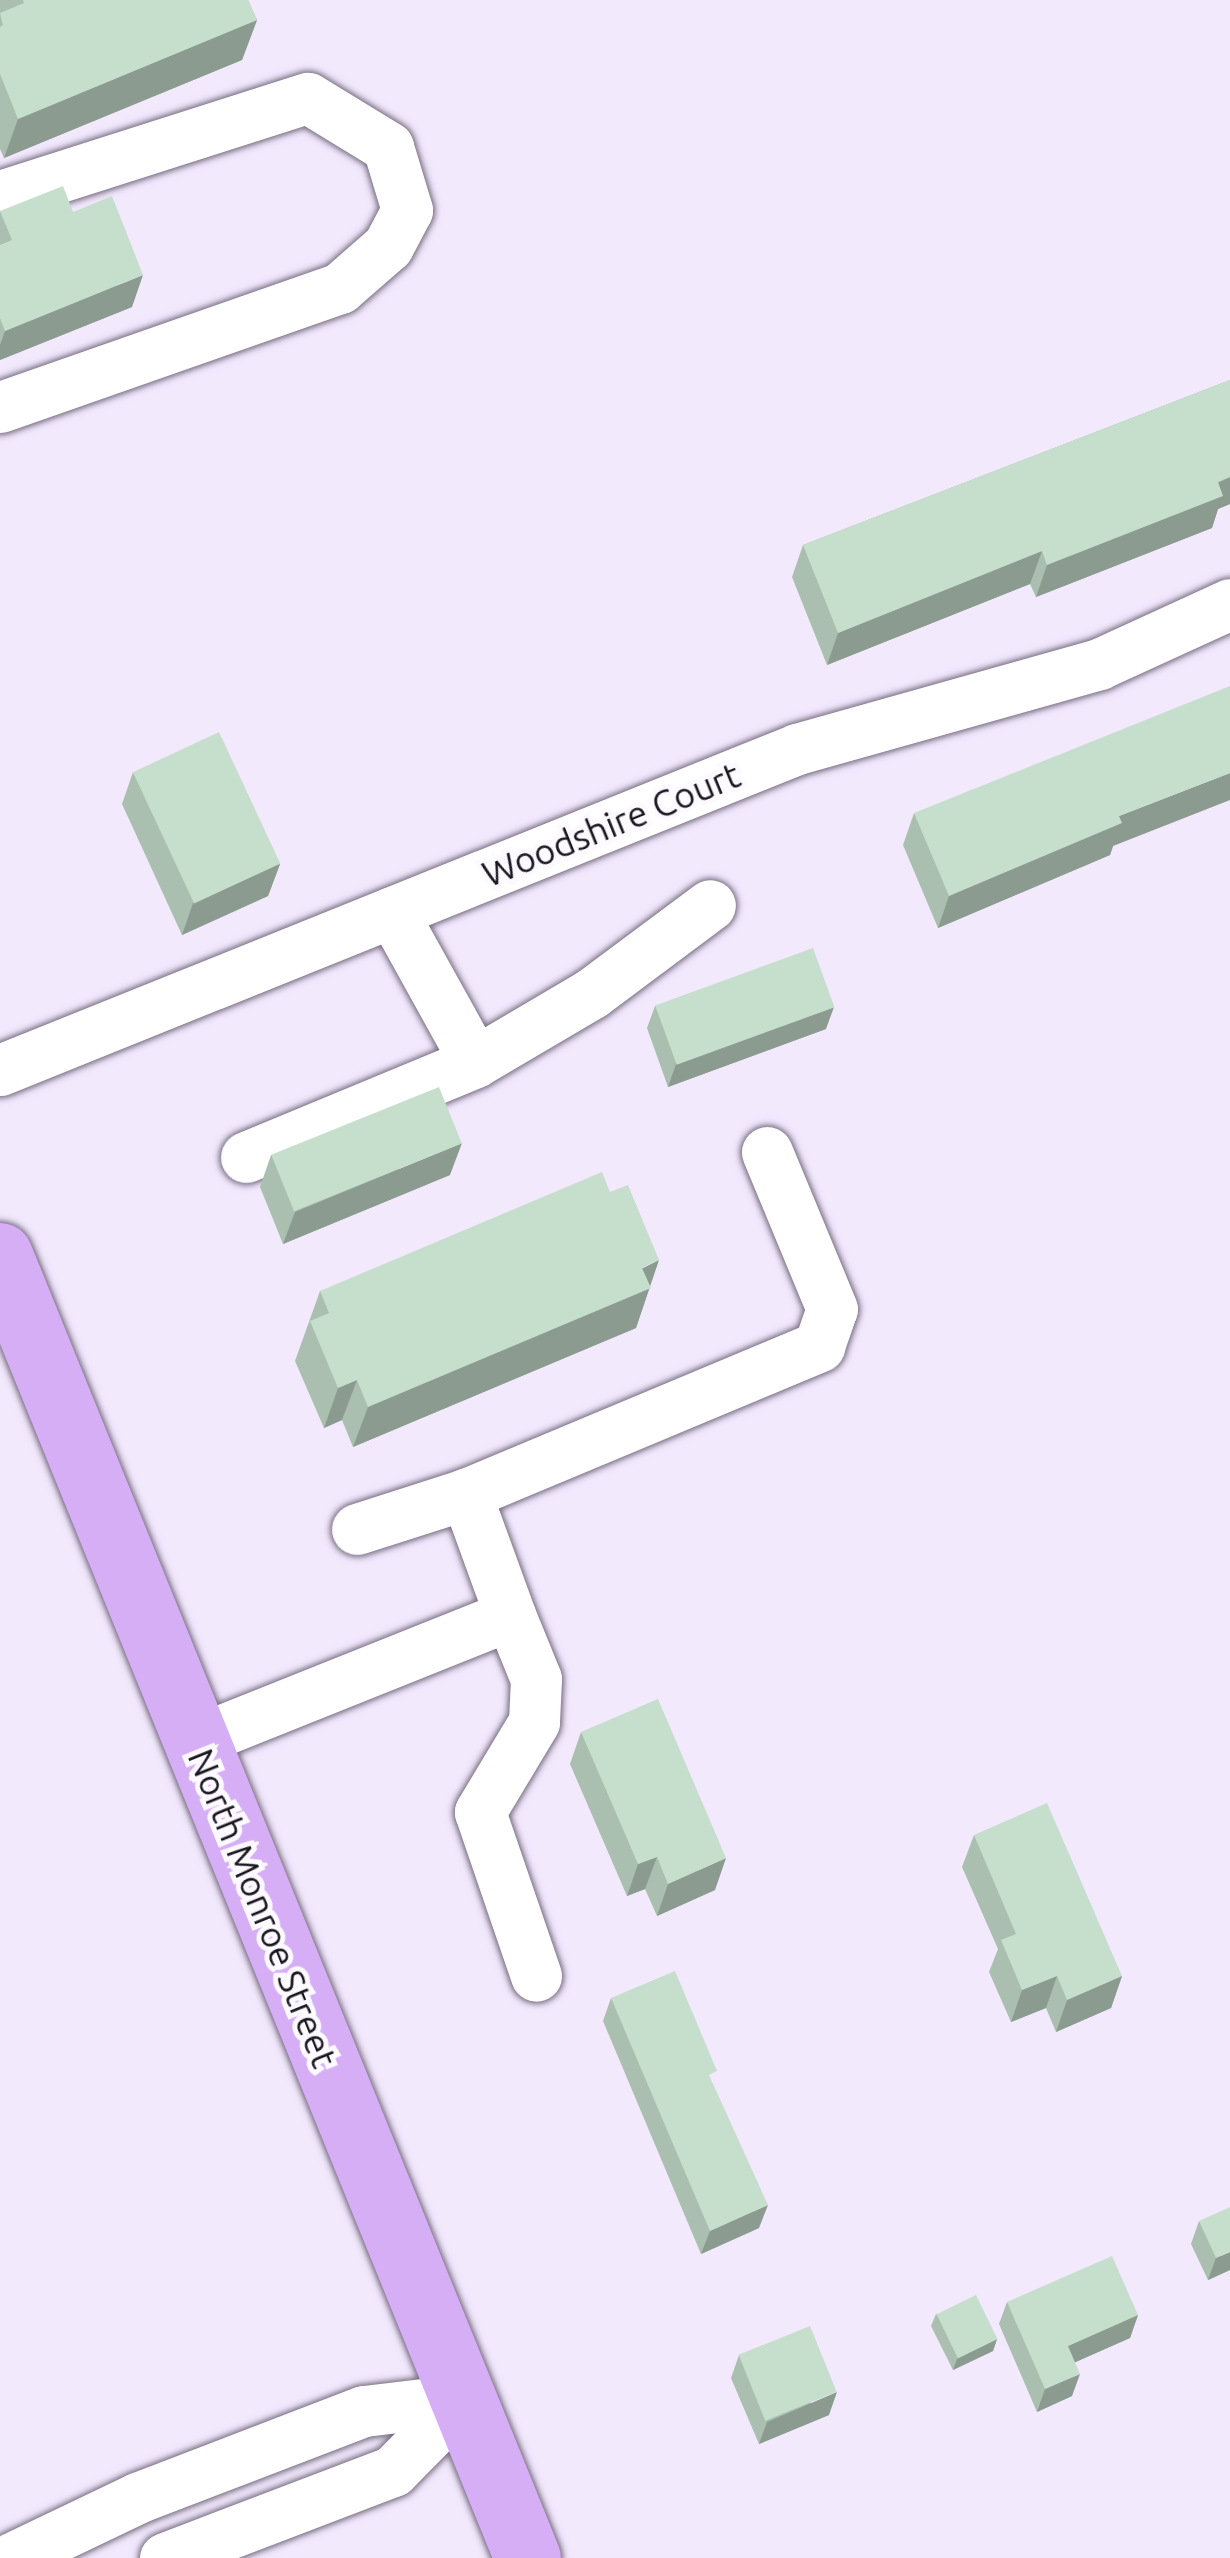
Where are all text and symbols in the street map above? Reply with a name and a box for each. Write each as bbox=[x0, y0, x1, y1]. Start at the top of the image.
street label: Woodshire Court bbox=[476, 753, 746, 895]
street label: North Monroe Street bbox=[179, 1742, 347, 2074]

